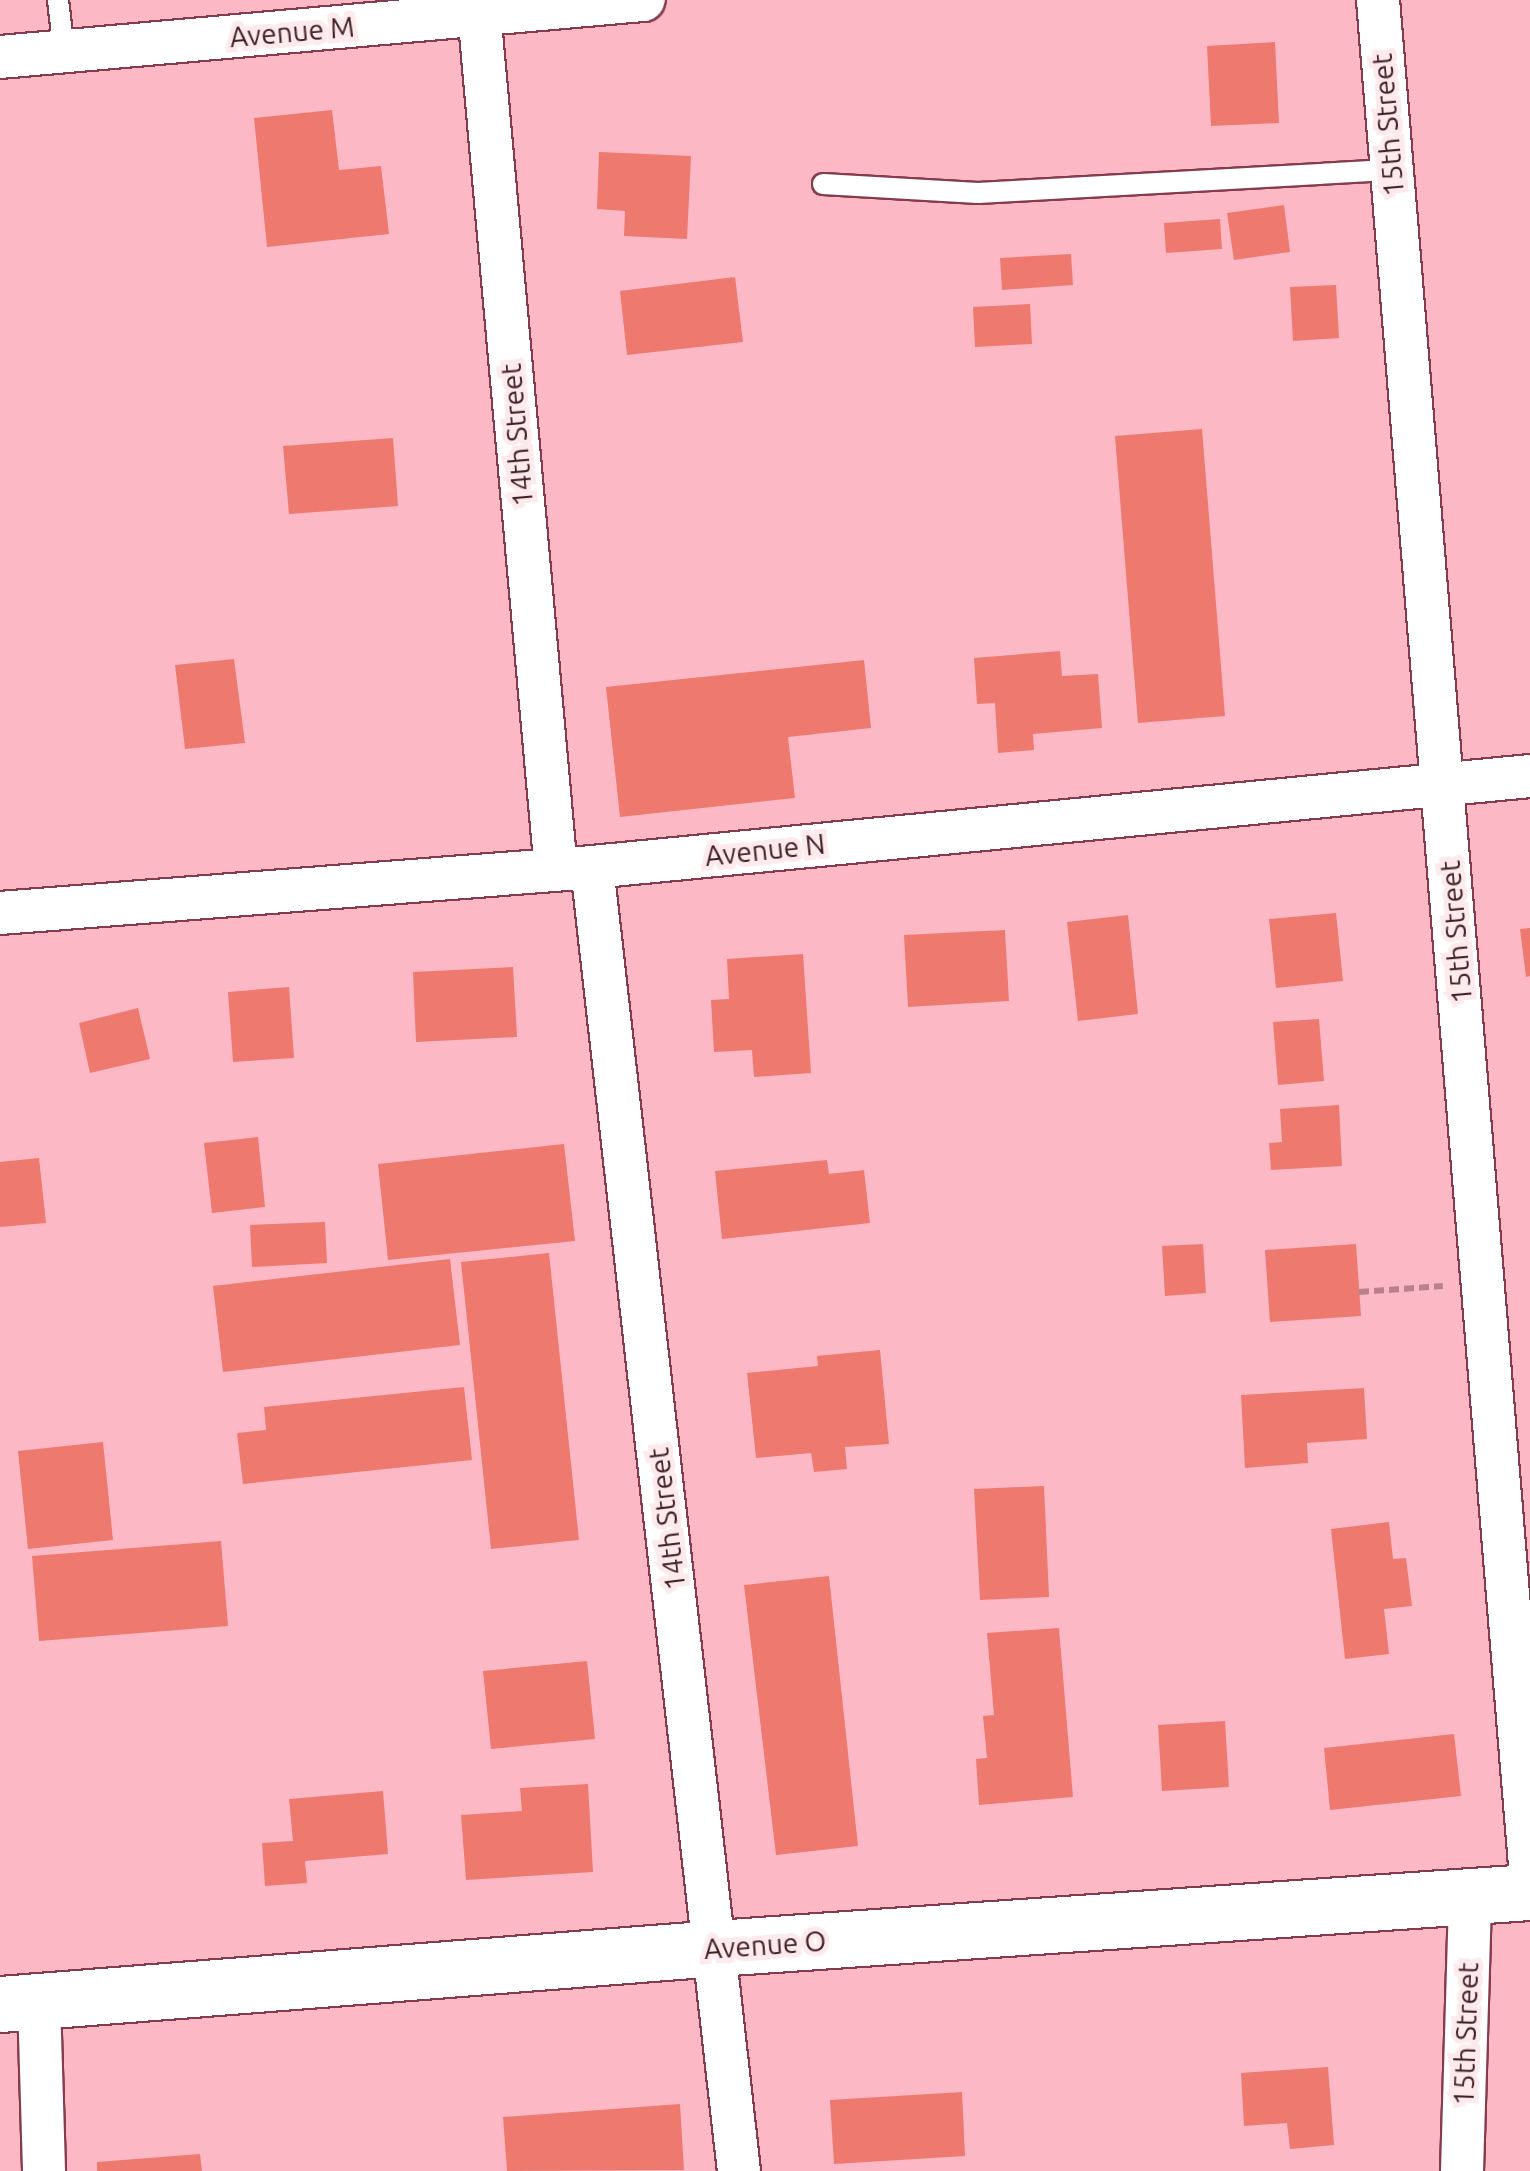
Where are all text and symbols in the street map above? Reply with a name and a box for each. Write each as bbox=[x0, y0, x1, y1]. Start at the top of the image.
street label: Avenue M bbox=[228, 10, 356, 54]
street label: 15th Street bbox=[1365, 52, 1411, 198]
street label: 14th Street bbox=[494, 362, 540, 508]
street label: Avenue N bbox=[703, 827, 827, 873]
street label: 15th Street bbox=[1433, 859, 1479, 1005]
street label: 14th Street bbox=[642, 1446, 692, 1592]
street label: Avenue O bbox=[703, 1924, 827, 1966]
street label: 15th Street bbox=[1447, 1962, 1485, 2106]

